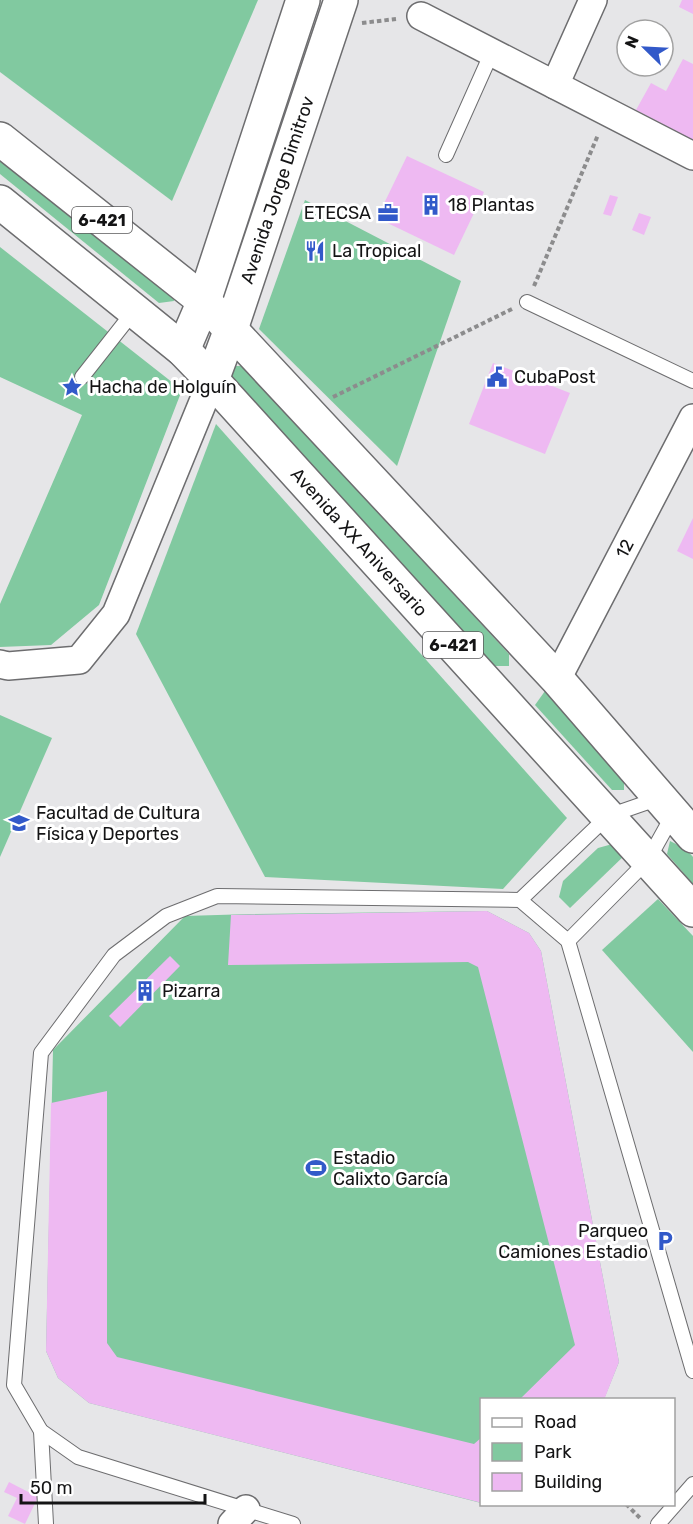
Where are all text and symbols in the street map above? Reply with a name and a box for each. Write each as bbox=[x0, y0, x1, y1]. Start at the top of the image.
north arrow bbox=[615, 18, 675, 78]
text: N bbox=[621, 33, 643, 51]
street label: Avenida Jorge Dimitrov bbox=[236, 93, 319, 286]
building icon: 18 Plantas bbox=[419, 193, 443, 217]
place label: 18 Plantas bbox=[448, 194, 534, 216]
office icon: ETECSA bbox=[376, 201, 400, 225]
place label: ETECSA bbox=[304, 202, 371, 224]
road number: 6-421 bbox=[72, 207, 132, 233]
restaurant icon: La Tropical bbox=[303, 239, 327, 263]
place label: La Tropical bbox=[332, 240, 421, 262]
public building icon: CubaPost bbox=[485, 365, 509, 389]
place label: CubaPost bbox=[514, 366, 595, 388]
place icon: Hacha de Holguín bbox=[60, 375, 84, 399]
place label: Hacha de Holguín bbox=[89, 376, 237, 398]
street label: Avenida XX Aniversario bbox=[286, 463, 432, 621]
street label: 12 bbox=[611, 535, 639, 562]
road number: 6-421 bbox=[423, 632, 483, 658]
place label: Facultad de Cultura Física y Deportes bbox=[36, 802, 200, 845]
school or university icon: Facultad de Cultura Física y Deportes bbox=[7, 811, 31, 835]
building icon: Pizarra bbox=[133, 979, 157, 1003]
place label: Pizarra bbox=[162, 980, 220, 1002]
place label: Estadio Calixto García bbox=[333, 1147, 448, 1190]
sports icon: Estadio Calixto García bbox=[304, 1156, 328, 1180]
place label: Parqueo Camiones Estadio bbox=[498, 1220, 648, 1263]
parking icon: Parqueo Camiones Estadio bbox=[653, 1229, 677, 1253]
legend bbox=[480, 1398, 675, 1506]
text: Road bbox=[534, 1411, 577, 1433]
text: Park bbox=[534, 1441, 572, 1463]
scale bar bbox=[21, 1467, 206, 1505]
text: Building bbox=[534, 1471, 602, 1493]
text: 50 m bbox=[30, 1477, 73, 1499]

